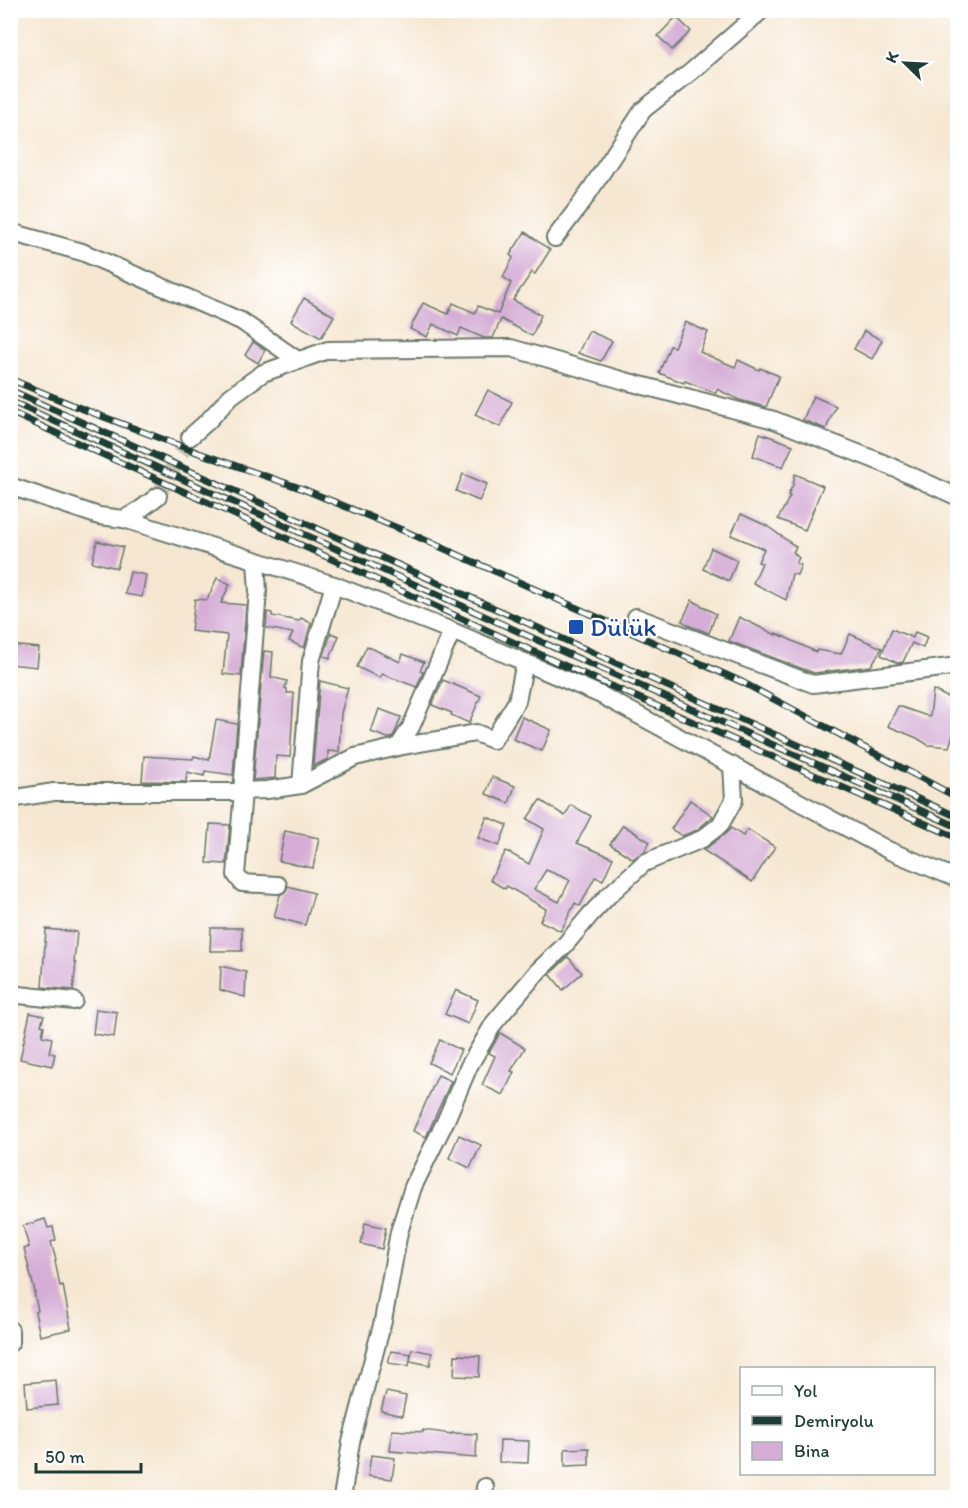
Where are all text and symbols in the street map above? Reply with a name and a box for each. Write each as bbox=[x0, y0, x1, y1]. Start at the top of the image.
north arrow bbox=[875, 33, 935, 93]
text: K bbox=[881, 48, 903, 66]
place label: Dülük bbox=[590, 611, 657, 643]
marker: Dülük bbox=[567, 618, 585, 636]
legend bbox=[740, 1367, 935, 1475]
text: Yol bbox=[794, 1380, 817, 1402]
text: Demiryolu bbox=[794, 1410, 874, 1432]
scale bar bbox=[36, 1436, 141, 1474]
text: Bina bbox=[794, 1440, 829, 1462]
text: 50 m bbox=[45, 1446, 85, 1468]

